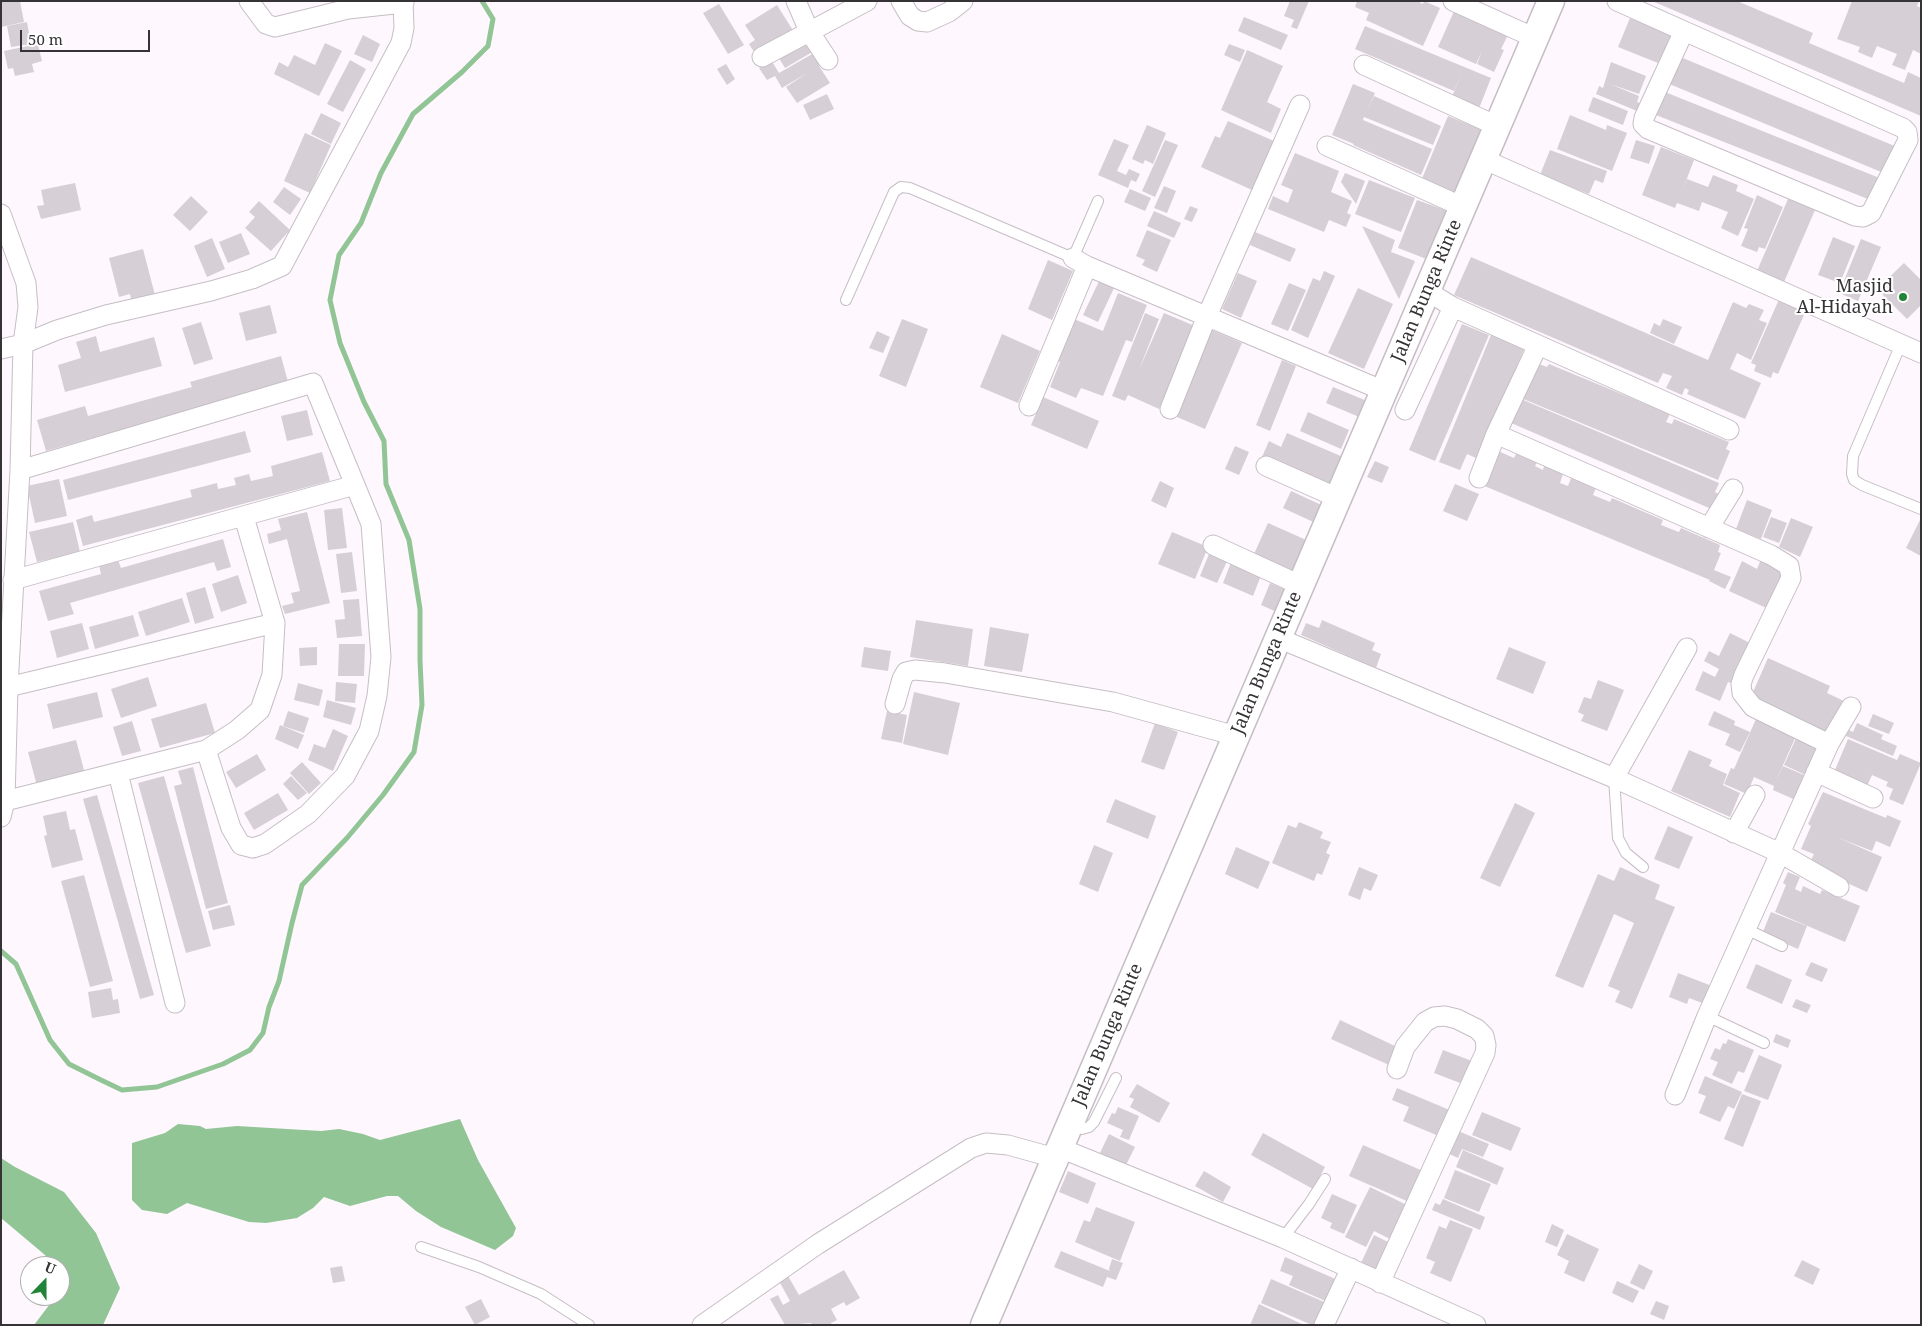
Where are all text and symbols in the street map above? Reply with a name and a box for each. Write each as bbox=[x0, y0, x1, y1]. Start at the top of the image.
scale bar bbox=[22, 20, 152, 52]
text: 50 m bbox=[28, 29, 63, 49]
street label: Jalan Bunga Rinte bbox=[1387, 216, 1467, 366]
place label: Masjid Al-Hidayah bbox=[1797, 276, 1893, 318]
marker: Masjid Al-Hidayah bbox=[1897, 291, 1909, 303]
street label: Jalan Bunga Rinte bbox=[1227, 588, 1307, 738]
street label: Jalan Bunga Rinte bbox=[1068, 960, 1148, 1110]
north arrow bbox=[20, 1256, 70, 1306]
text: U bbox=[42, 1257, 59, 1278]

